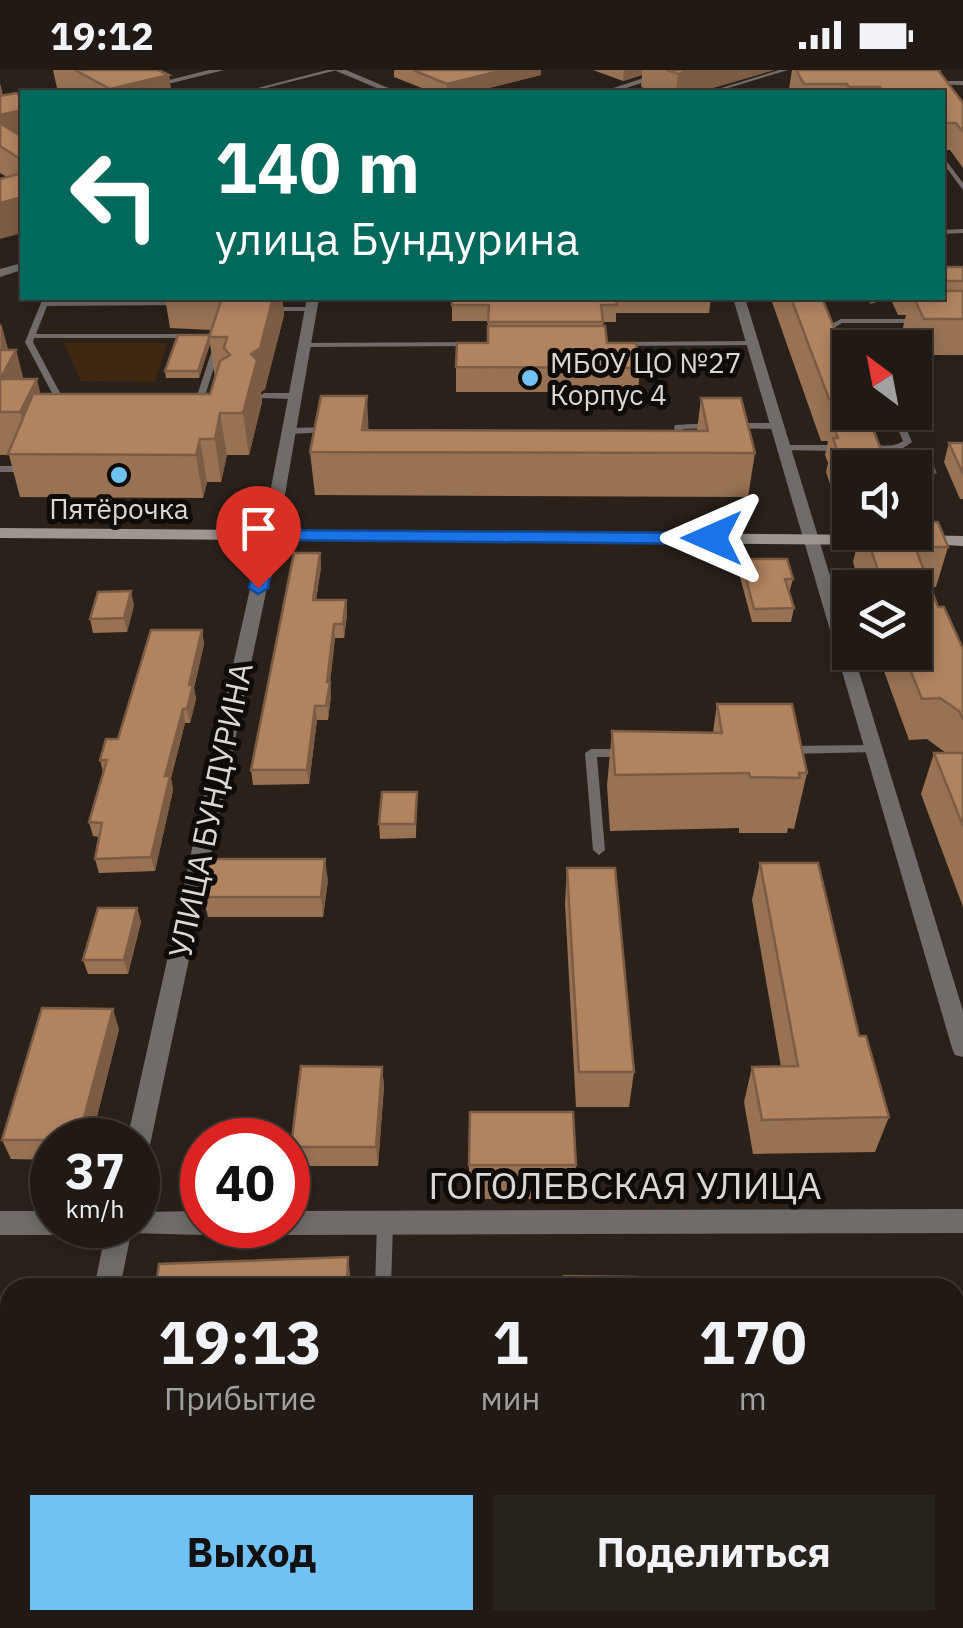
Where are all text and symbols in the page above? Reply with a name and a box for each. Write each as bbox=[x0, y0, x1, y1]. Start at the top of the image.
text: 19:12 bbox=[50, 11, 154, 60]
text: 140 m bbox=[215, 121, 420, 212]
icon: left bbox=[50, 130, 180, 260]
text: улица Бундурина bbox=[215, 209, 580, 267]
north arrow bbox=[832, 330, 932, 430]
map controls bbox=[832, 330, 932, 670]
place label: МБОУ ЦО №27 Корпус 4 bbox=[550, 344, 742, 413]
marker: МБОУ ЦО №27 Корпус 4 bbox=[519, 367, 541, 389]
button: sound bbox=[832, 450, 932, 550]
marker: Пятёрочка bbox=[108, 464, 130, 486]
pin bbox=[216, 486, 301, 589]
position arrow bbox=[660, 486, 764, 590]
place label: Пятёрочка bbox=[49, 490, 189, 527]
icon: arrive bbox=[231, 501, 286, 556]
button: layers bbox=[832, 570, 932, 670]
street label: УЛИЦА БУНДУРИНА bbox=[158, 658, 262, 962]
speed limit sign: 40 bbox=[180, 1118, 310, 1248]
text: 37 bbox=[65, 1138, 125, 1203]
street label: ГОГОЛЕВСКАЯ УЛИЦА bbox=[428, 1160, 822, 1209]
text: km/h bbox=[66, 1192, 124, 1225]
text: 19:13 bbox=[158, 1302, 322, 1381]
text: 1 bbox=[492, 1302, 528, 1381]
text: 170 bbox=[699, 1302, 807, 1381]
text: Прибытие bbox=[164, 1377, 316, 1419]
text: мин bbox=[480, 1377, 540, 1419]
text: m bbox=[739, 1377, 767, 1419]
button: Выход bbox=[30, 1495, 473, 1610]
button: Поделиться bbox=[493, 1495, 935, 1610]

